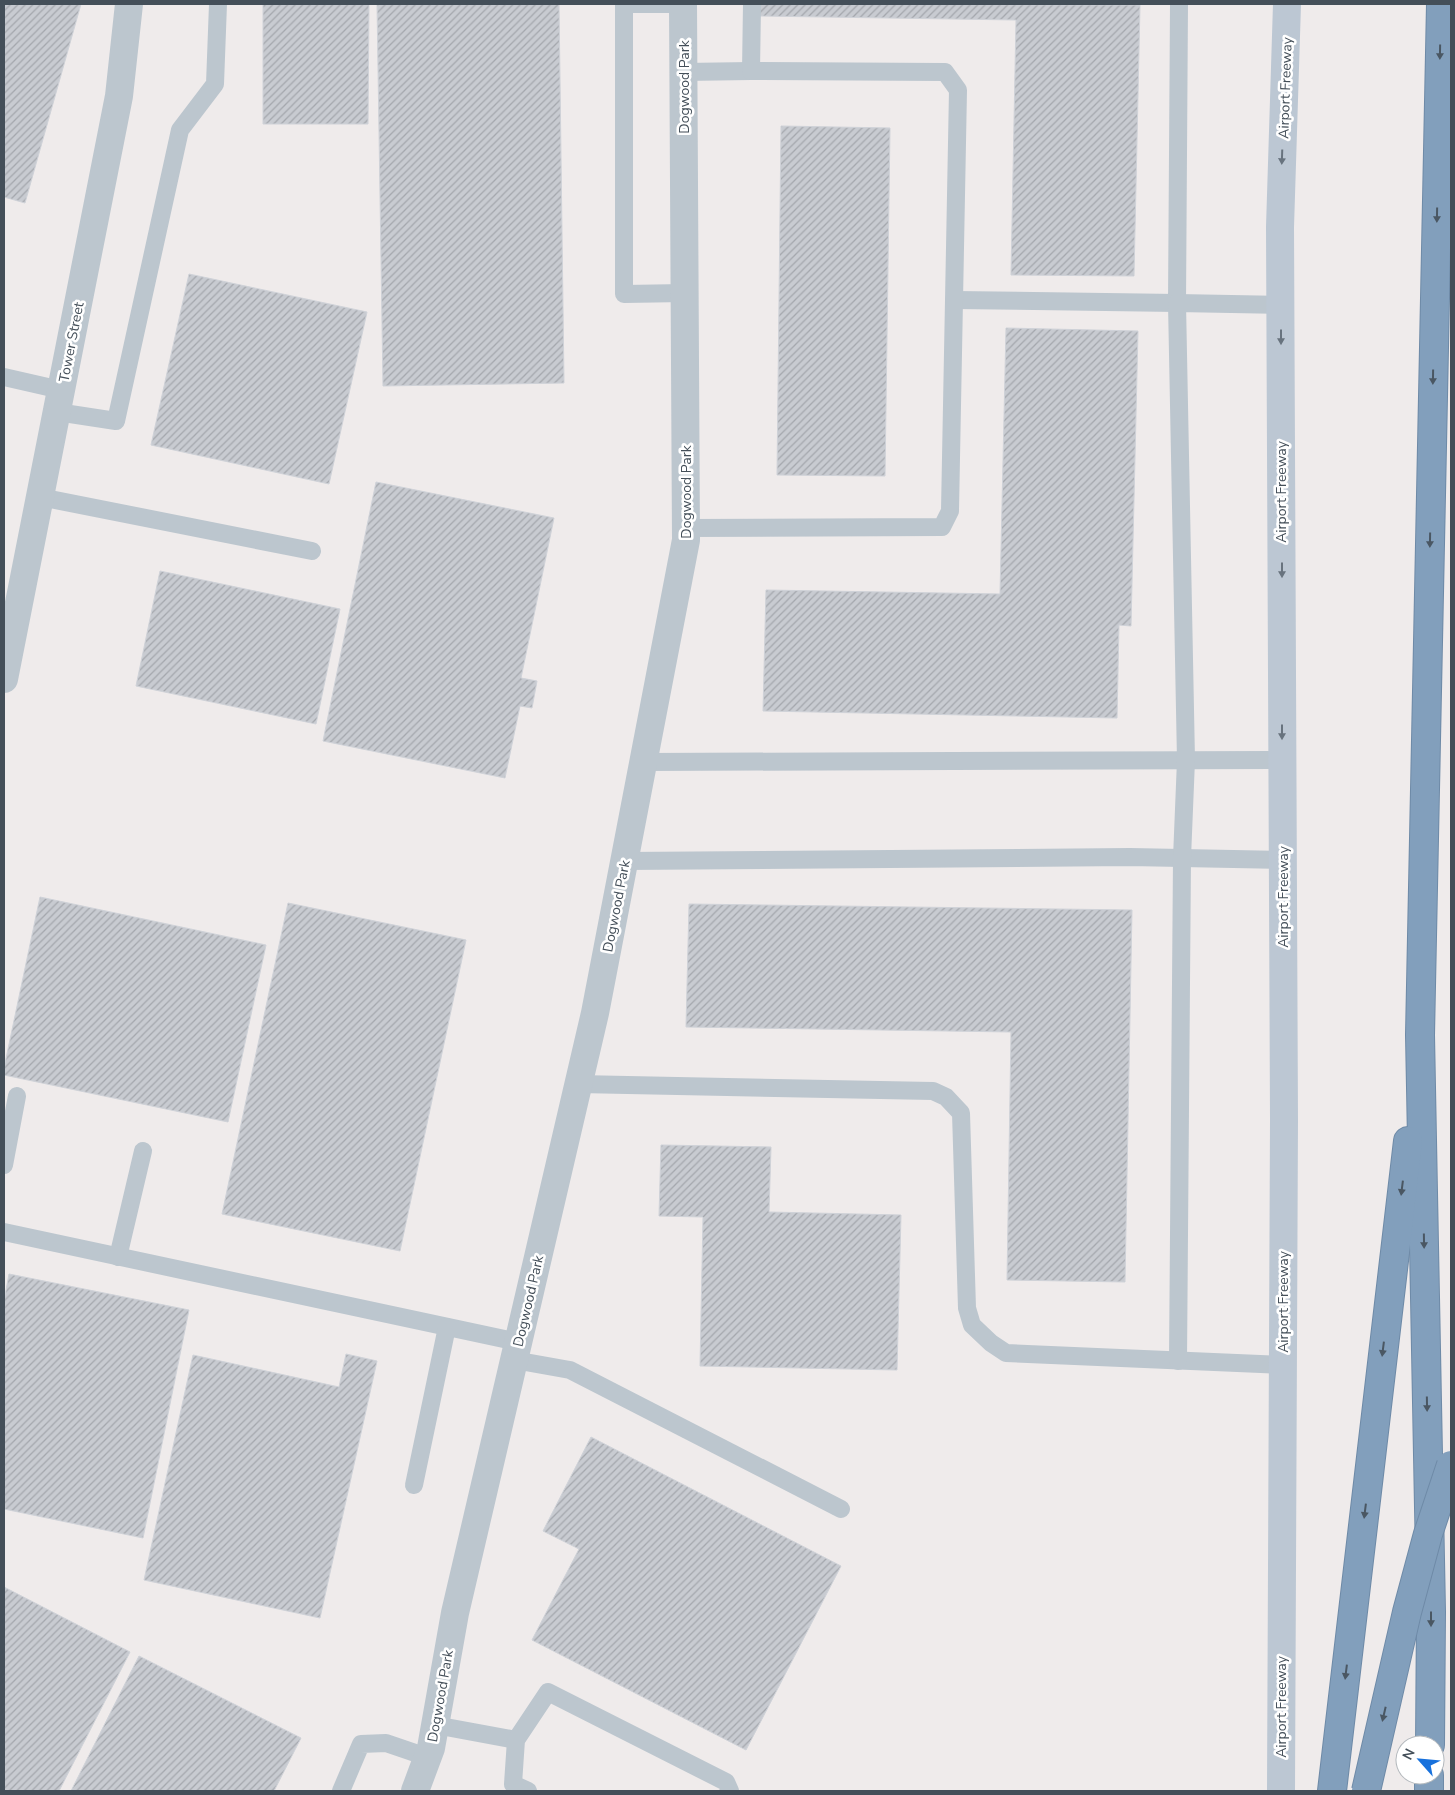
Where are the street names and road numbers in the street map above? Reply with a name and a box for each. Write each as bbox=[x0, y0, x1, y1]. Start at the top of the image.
street label: Airport Freeway bbox=[1274, 36, 1297, 139]
street label: Dogwood Park bbox=[675, 39, 694, 134]
street label: Tower Street bbox=[54, 300, 89, 384]
street label: Airport Freeway bbox=[1272, 440, 1291, 543]
street label: Dogwood Park bbox=[677, 444, 696, 539]
street label: Airport Freeway bbox=[1274, 845, 1293, 948]
street label: Dogwood Park bbox=[598, 857, 635, 954]
street label: Airport Freeway bbox=[1274, 1250, 1293, 1353]
street label: Dogwood Park bbox=[509, 1253, 548, 1349]
street label: Dogwood Park bbox=[423, 1648, 458, 1744]
street label: Airport Freeway bbox=[1272, 1655, 1291, 1758]

